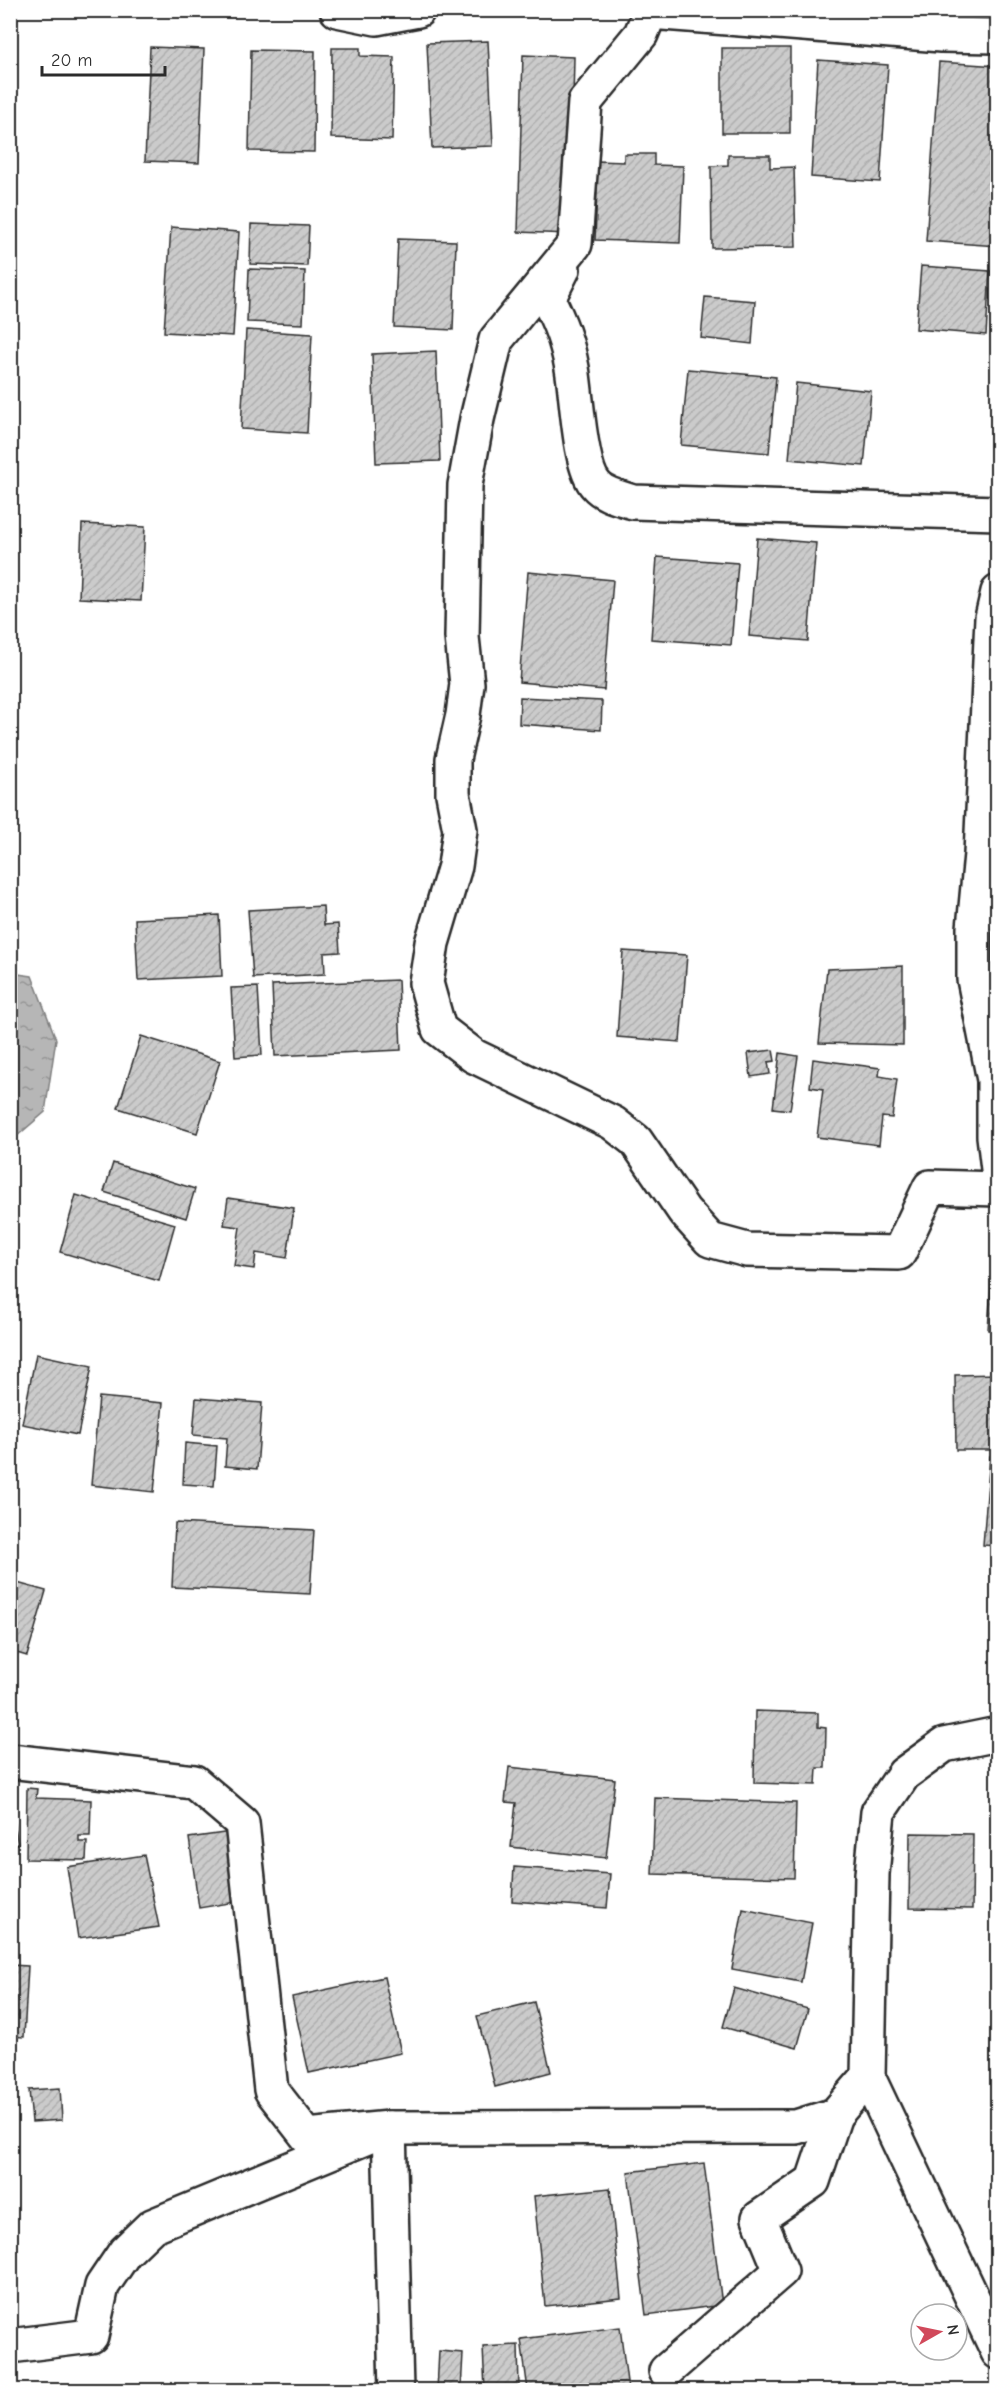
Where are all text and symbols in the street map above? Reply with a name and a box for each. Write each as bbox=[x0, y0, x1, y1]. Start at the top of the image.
scale bar bbox=[42, 39, 165, 77]
text: 20 m bbox=[51, 50, 92, 71]
north arrow bbox=[909, 2302, 969, 2362]
text: N bbox=[943, 2323, 963, 2336]

